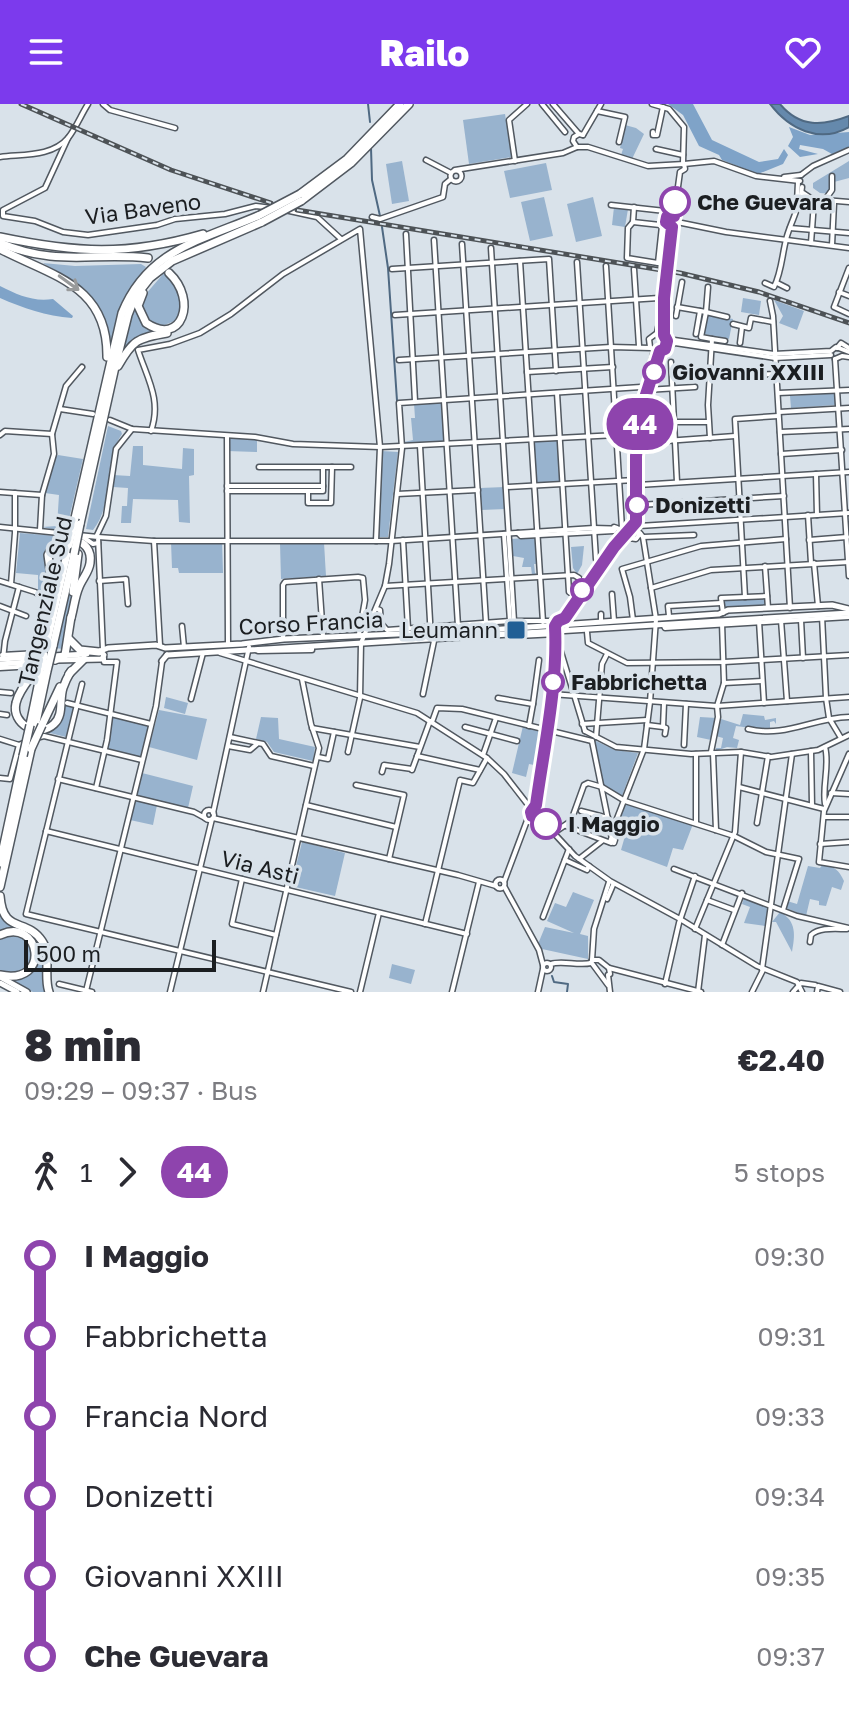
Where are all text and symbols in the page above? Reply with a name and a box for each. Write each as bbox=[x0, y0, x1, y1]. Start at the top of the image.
icon: menu bbox=[24, 30, 68, 74]
icon: heart bbox=[781, 30, 825, 74]
text: Railo bbox=[380, 31, 469, 74]
street label: Via Baveno bbox=[83, 187, 203, 230]
marker: Che Guevara bbox=[660, 187, 690, 217]
place label: Che Guevara bbox=[697, 188, 832, 215]
one-way arrow bbox=[58, 275, 80, 292]
place label: Giovanni XXIII bbox=[672, 358, 825, 385]
marker: Giovanni XXIII bbox=[643, 361, 665, 383]
line badge: 44 bbox=[604, 398, 676, 450]
text: 44 bbox=[622, 407, 658, 440]
place label: Donizetti bbox=[655, 491, 751, 518]
marker: Donizetti bbox=[626, 494, 648, 516]
street label: Tangenziale Sud bbox=[12, 514, 77, 688]
unlabelled marker bbox=[571, 579, 593, 601]
street label: Corso Francia bbox=[238, 605, 384, 640]
place label: Leumann bbox=[401, 616, 498, 643]
marker: Leumann bbox=[505, 619, 527, 641]
place label: Fabbrichetta bbox=[571, 668, 707, 695]
marker: Fabbrichetta bbox=[542, 671, 564, 693]
marker: I Maggio bbox=[531, 809, 561, 839]
place label: I Maggio bbox=[568, 810, 660, 837]
street label: Via Asti bbox=[218, 844, 302, 889]
scale bar bbox=[24, 936, 216, 972]
text: 500 m bbox=[36, 940, 101, 967]
text: 8 min bbox=[24, 1018, 141, 1071]
text: €2.40 bbox=[738, 1042, 825, 1078]
text: 09:29 – 09:37 · Bus bbox=[24, 1075, 258, 1106]
icon: walk bbox=[24, 1150, 68, 1194]
icon: forward bbox=[105, 1150, 149, 1194]
text: 44 bbox=[177, 1155, 212, 1188]
text: 1 bbox=[80, 1157, 93, 1188]
text: 5 stops bbox=[734, 1157, 825, 1188]
text: I Maggio bbox=[84, 1238, 209, 1274]
text: 09:30 bbox=[754, 1241, 825, 1272]
text: Fabbrichetta bbox=[84, 1318, 268, 1354]
text: 09:31 bbox=[758, 1321, 825, 1352]
text: Francia Nord bbox=[84, 1398, 268, 1434]
text: 09:33 bbox=[755, 1401, 825, 1432]
text: Donizetti bbox=[84, 1478, 214, 1514]
text: 09:34 bbox=[754, 1481, 825, 1512]
text: Giovanni XXIII bbox=[84, 1558, 284, 1594]
text: 09:35 bbox=[755, 1561, 825, 1592]
text: Che Guevara bbox=[84, 1638, 269, 1674]
text: 09:37 bbox=[756, 1641, 825, 1672]

